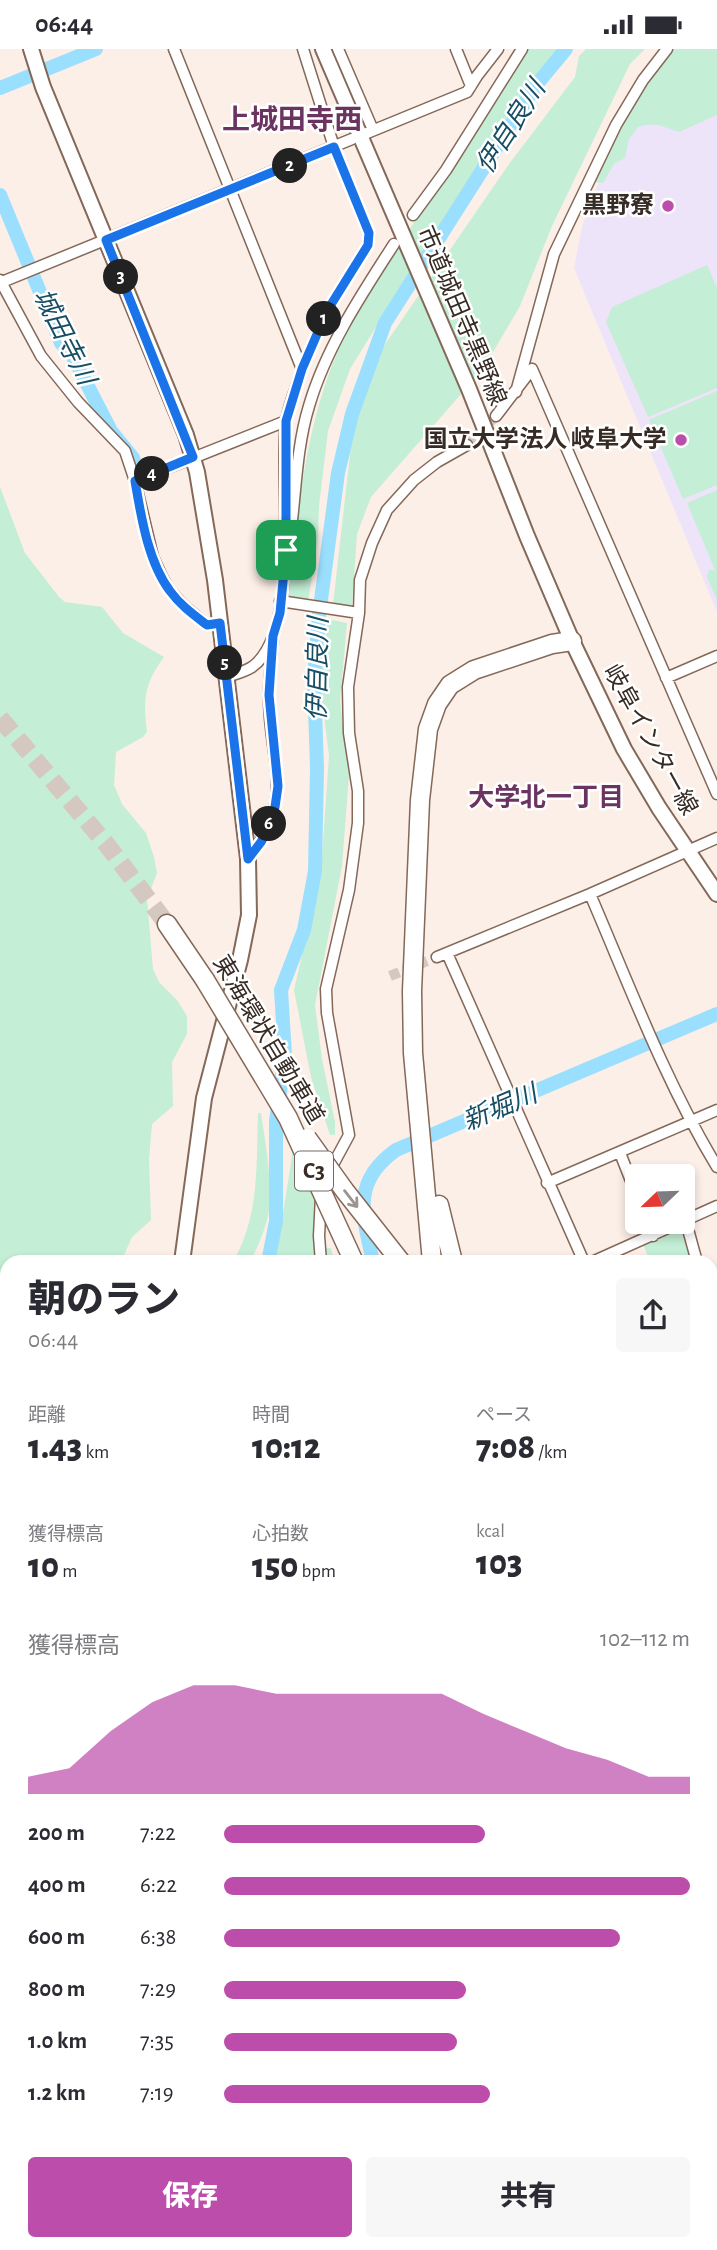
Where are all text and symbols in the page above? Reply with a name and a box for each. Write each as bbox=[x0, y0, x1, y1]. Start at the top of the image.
text: 06:44 bbox=[35, 11, 93, 37]
water label: 伊自良川 bbox=[471, 73, 552, 178]
district label: 上城田寺西 bbox=[222, 104, 362, 135]
pin: 2 bbox=[272, 149, 308, 183]
text: 2 bbox=[285, 156, 294, 175]
place label: 黒野寮 bbox=[582, 192, 654, 218]
marker: 黒野寮 bbox=[660, 198, 676, 214]
street label: 市道城田寺黒野線 bbox=[412, 222, 511, 409]
pin: 3 bbox=[104, 259, 138, 295]
text: 3 bbox=[116, 267, 125, 286]
water label: 城田寺川 bbox=[29, 284, 101, 392]
pin: 1 bbox=[306, 301, 342, 337]
text: 1 bbox=[320, 309, 327, 328]
place label: 国立大学法人 岐阜大学 bbox=[423, 426, 667, 452]
marker: 国立大学法人 岐阜大学 bbox=[673, 432, 689, 448]
pin: 4 bbox=[134, 457, 170, 491]
text: 4 bbox=[147, 464, 156, 483]
pin bbox=[256, 520, 316, 580]
icon: arrive bbox=[267, 531, 305, 569]
water label: 伊自良川 bbox=[303, 614, 332, 721]
pin: 5 bbox=[208, 645, 243, 681]
text: 5 bbox=[220, 653, 229, 672]
street label: 岐阜インター線 bbox=[599, 660, 703, 819]
district label: 大学北一丁目 bbox=[468, 783, 624, 811]
pin: 6 bbox=[252, 807, 286, 841]
text: 6 bbox=[264, 814, 273, 833]
street label: 東海環状自動車道 bbox=[208, 951, 329, 1128]
water label: 新堀川 bbox=[459, 1079, 544, 1135]
road number: C3 bbox=[295, 1151, 333, 1191]
north arrow bbox=[625, 1164, 695, 1234]
map controls bbox=[625, 1164, 695, 1234]
one-way arrow bbox=[343, 1189, 358, 1207]
button: share bbox=[616, 1278, 690, 1352]
text: 朝のラン bbox=[28, 1282, 180, 1320]
text: 06:44 bbox=[28, 1329, 78, 1352]
text: 距離 bbox=[28, 1406, 66, 1425]
text: 時間 bbox=[252, 1406, 290, 1425]
text: ペース bbox=[476, 1406, 532, 1425]
text: 1.43 bbox=[28, 1430, 82, 1465]
text: 10:12 bbox=[252, 1430, 321, 1465]
text: 7:08 bbox=[476, 1430, 535, 1465]
text: km bbox=[82, 1443, 109, 1462]
text: /km bbox=[535, 1443, 568, 1462]
text: kcal bbox=[476, 1522, 505, 1541]
text: 獲得標高 bbox=[28, 1525, 104, 1544]
text: 心拍数 bbox=[252, 1525, 309, 1544]
text: 103 bbox=[476, 1546, 522, 1581]
text: 10 bbox=[28, 1549, 59, 1584]
text: 150 bbox=[252, 1549, 298, 1584]
text: m bbox=[59, 1562, 77, 1581]
text: bpm bbox=[298, 1562, 336, 1581]
text: 102–112 m bbox=[600, 1628, 690, 1651]
text: 獲得標高 bbox=[28, 1635, 120, 1658]
text: 200 m bbox=[28, 1822, 85, 1845]
text: 7:22 bbox=[140, 1822, 176, 1845]
text: 400 m bbox=[28, 1874, 86, 1897]
text: 6:22 bbox=[140, 1874, 177, 1897]
text: 600 m bbox=[28, 1926, 85, 1949]
text: 6:38 bbox=[140, 1926, 176, 1949]
text: 800 m bbox=[28, 1978, 85, 2001]
text: 7:29 bbox=[140, 1978, 176, 2001]
text: 1.0 km bbox=[28, 2030, 87, 2053]
text: 7:35 bbox=[140, 2030, 174, 2053]
text: 1.2 km bbox=[28, 2082, 86, 2105]
text: 7:19 bbox=[140, 2082, 174, 2105]
button: 保存 bbox=[28, 2157, 352, 2237]
button: 共有 bbox=[366, 2157, 690, 2237]

